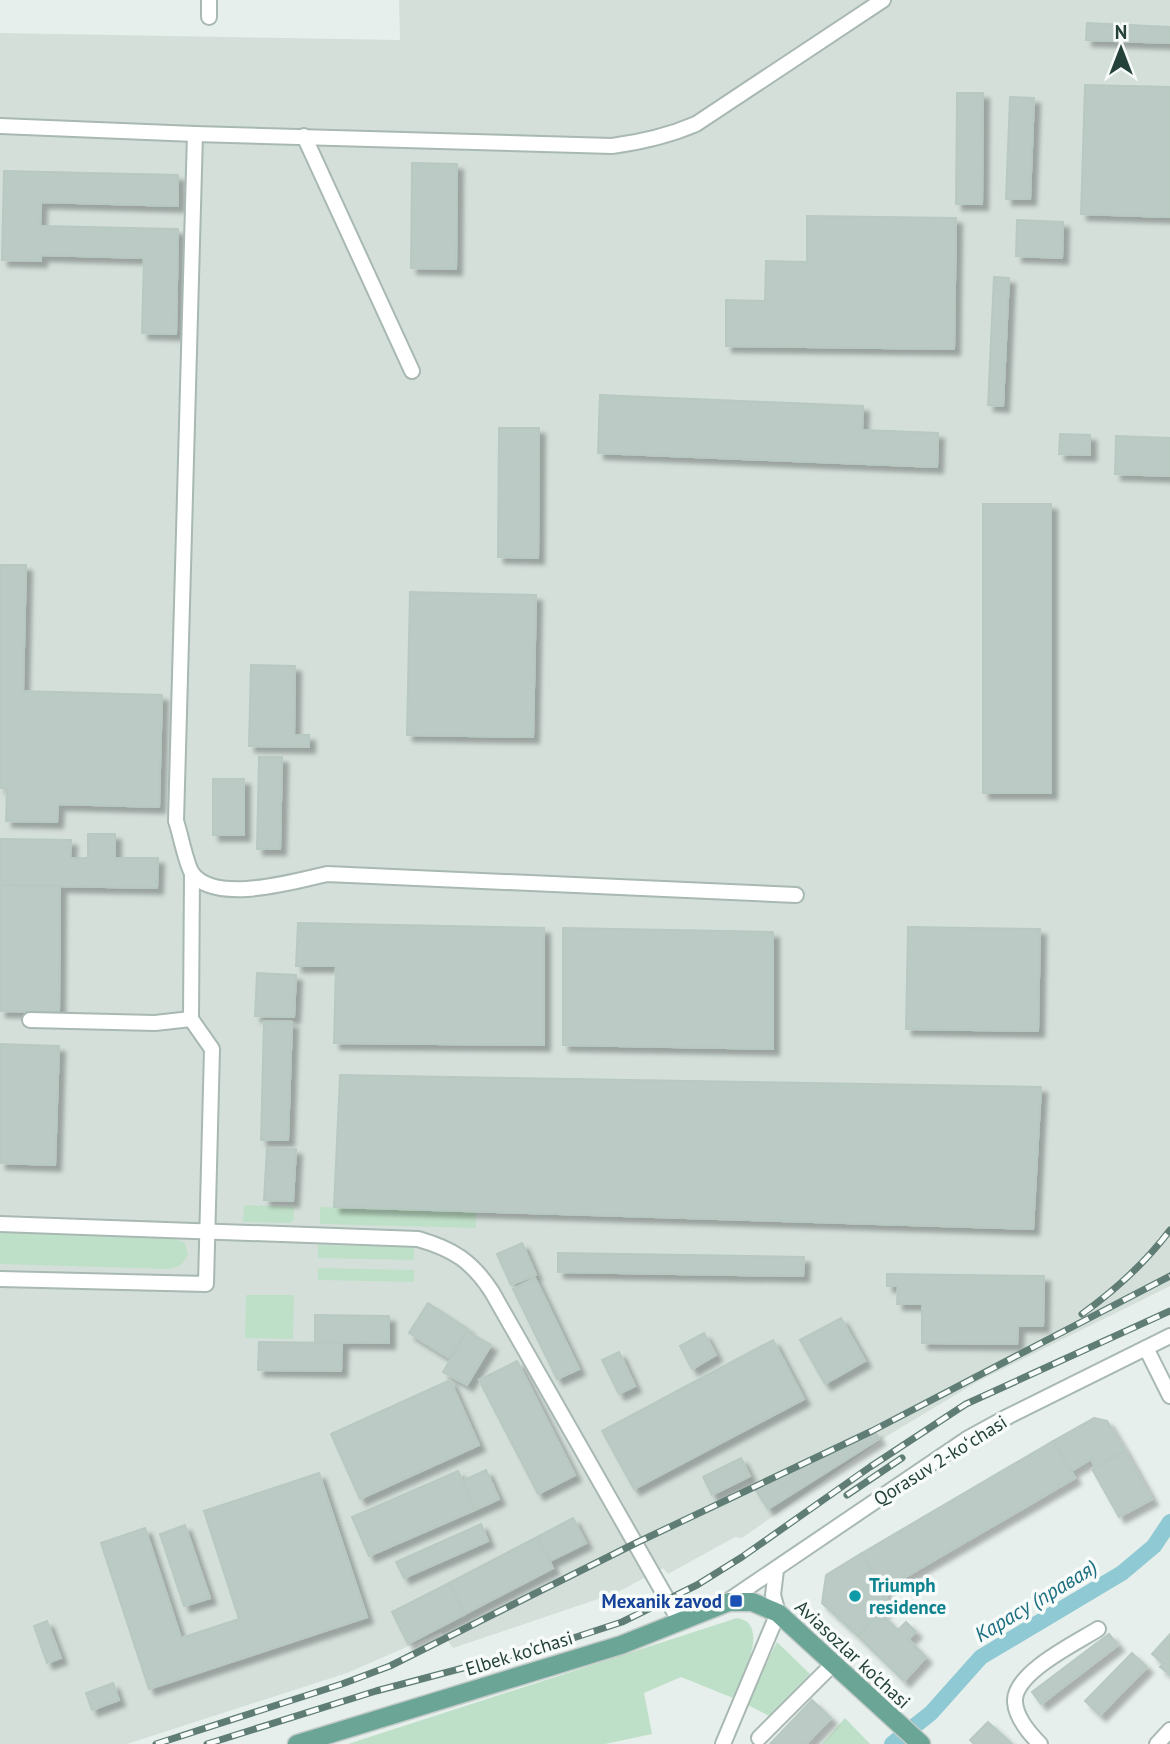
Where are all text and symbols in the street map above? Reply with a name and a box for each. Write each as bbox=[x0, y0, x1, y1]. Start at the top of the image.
north arrow bbox=[1086, 14, 1156, 84]
text: N bbox=[1115, 20, 1127, 44]
street label: Qorasuv 2-koʻchasi bbox=[869, 1409, 1011, 1511]
water label: Карасу (правая) bbox=[969, 1553, 1102, 1648]
place label: Triumph residence bbox=[869, 1573, 946, 1619]
marker: Triumph residence bbox=[847, 1588, 863, 1604]
place label: Mexanik zavod bbox=[602, 1589, 722, 1613]
marker: Mexanik zavod bbox=[728, 1593, 744, 1609]
street label: Aviasozlar ko'chasi bbox=[790, 1594, 916, 1714]
street label: Elbek ko'chasi bbox=[462, 1625, 576, 1681]

